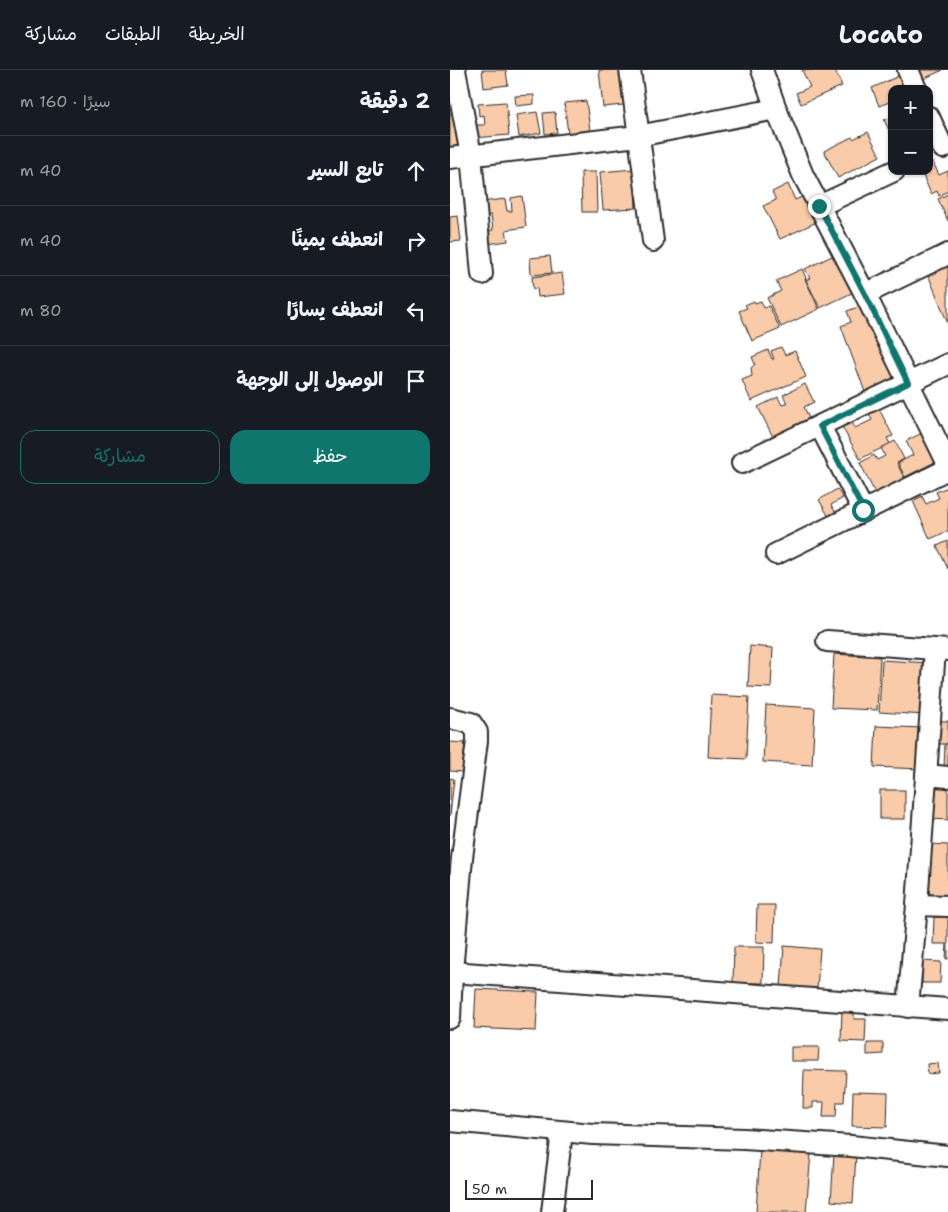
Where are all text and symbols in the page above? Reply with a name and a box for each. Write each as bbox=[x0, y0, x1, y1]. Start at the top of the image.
text: Locato bbox=[839, 19, 923, 51]
text: مشاركة bbox=[25, 22, 77, 46]
text: الطبقات bbox=[105, 22, 161, 46]
text: الخريطة bbox=[189, 22, 245, 46]
map controls bbox=[888, 85, 933, 175]
button: + bbox=[888, 85, 933, 130]
text: 2 دقيقة bbox=[360, 87, 430, 115]
text: سيرًا · 160 m bbox=[20, 91, 111, 112]
button: − bbox=[888, 130, 933, 175]
text: تابع السير bbox=[309, 157, 383, 182]
icon: ahead bbox=[402, 157, 430, 185]
text: 40 m bbox=[20, 160, 62, 181]
route end bbox=[808, 195, 831, 218]
text: انعطف يمينًا bbox=[292, 227, 383, 252]
icon: right bbox=[402, 227, 430, 255]
text: 40 m bbox=[20, 230, 62, 251]
text: انعطف يسارًا bbox=[287, 297, 383, 322]
icon: left bbox=[402, 297, 430, 325]
text: 80 m bbox=[20, 300, 61, 321]
text: الوصول إلى الوجهة bbox=[236, 367, 383, 392]
icon: arrive bbox=[402, 367, 430, 395]
button: مشاركة bbox=[20, 430, 220, 484]
button: حفظ bbox=[230, 430, 430, 484]
route start bbox=[852, 499, 875, 522]
scale bar bbox=[465, 1177, 592, 1200]
text: 50 m bbox=[472, 1180, 507, 1198]

